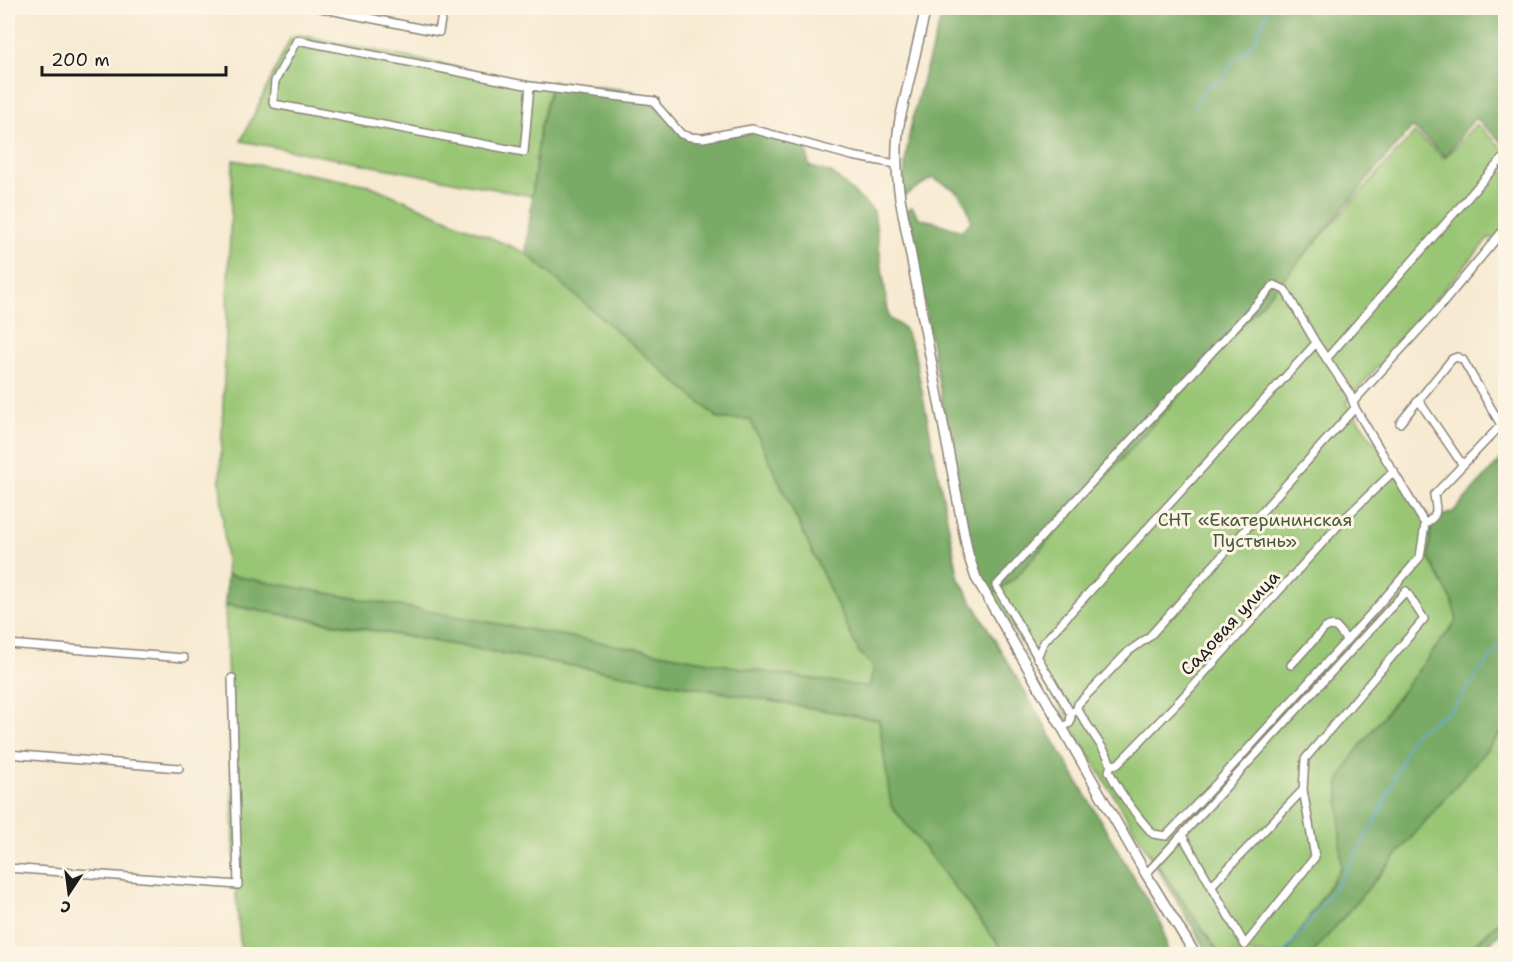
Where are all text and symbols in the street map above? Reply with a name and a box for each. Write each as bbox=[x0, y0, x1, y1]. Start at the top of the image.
scale bar bbox=[42, 39, 226, 77]
text: 200 m bbox=[51, 48, 110, 72]
park label: СНТ «Екатерининская Пустынь» bbox=[1158, 508, 1352, 553]
street label: Садовая улица bbox=[1175, 565, 1285, 681]
north arrow bbox=[39, 863, 99, 923]
text: С bbox=[58, 896, 73, 918]

